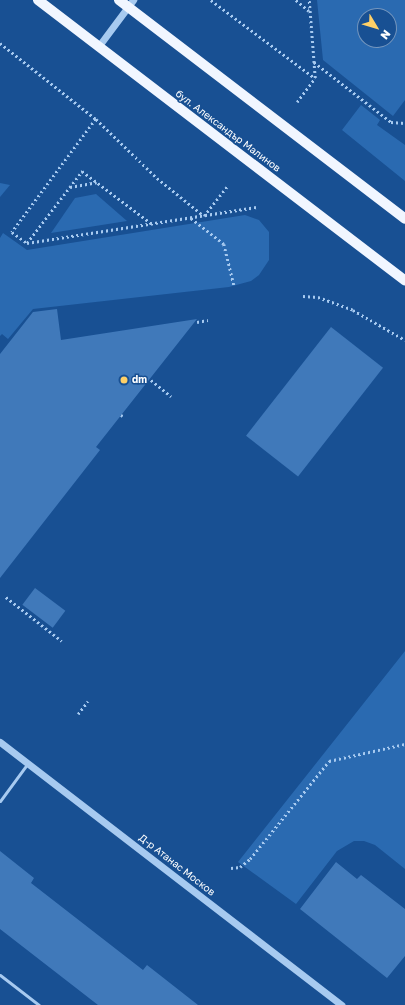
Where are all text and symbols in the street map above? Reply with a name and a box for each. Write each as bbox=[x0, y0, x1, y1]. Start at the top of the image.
north arrow bbox=[357, 8, 397, 48]
text: N bbox=[378, 28, 394, 42]
street label: бул. Александър Малинов bbox=[173, 88, 283, 174]
place label: dm bbox=[132, 374, 147, 386]
marker: dm bbox=[119, 375, 129, 385]
street label: Д-р Атанас Москов bbox=[137, 832, 217, 898]

